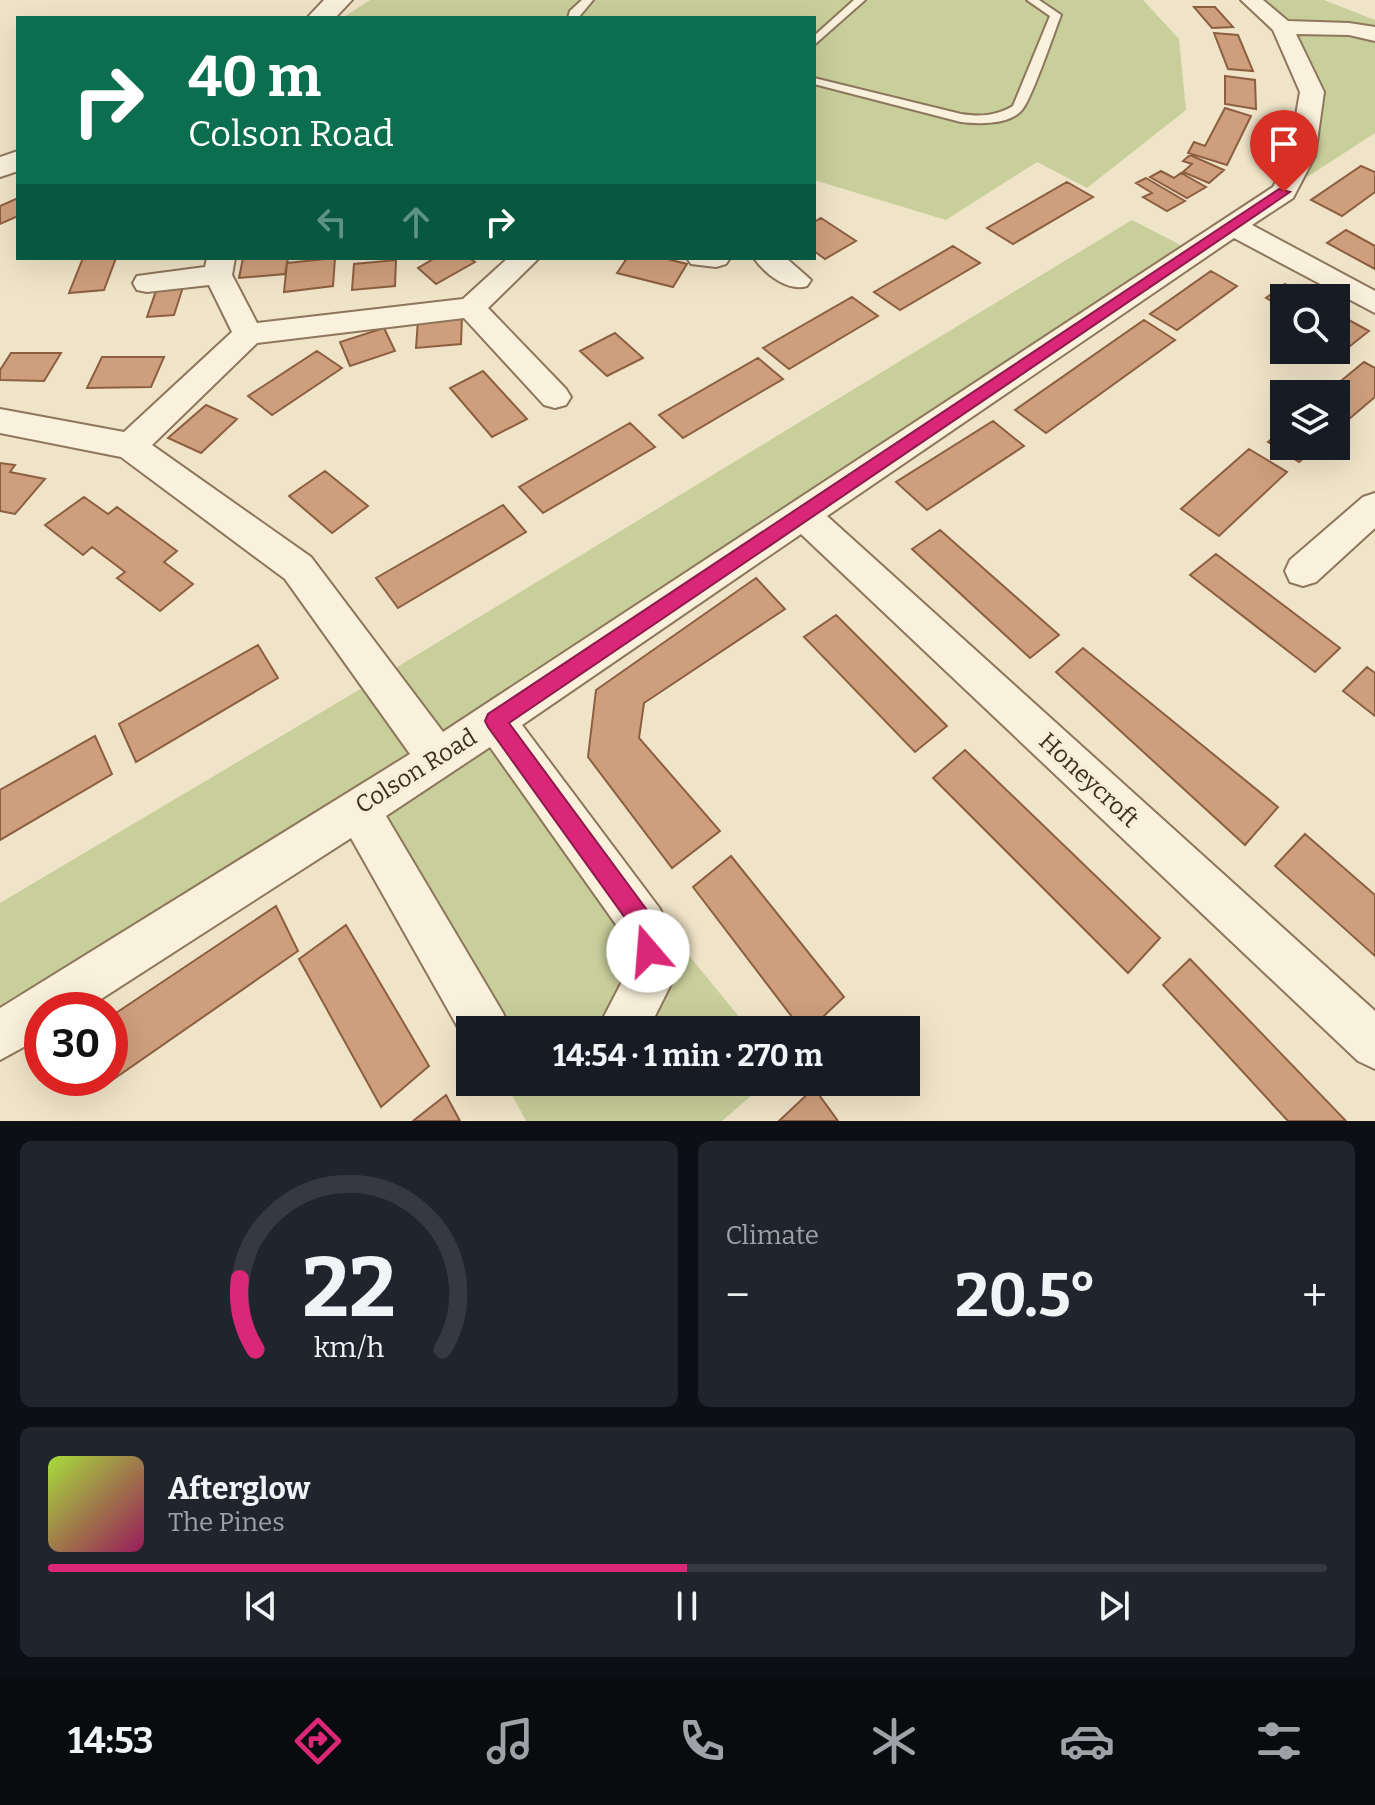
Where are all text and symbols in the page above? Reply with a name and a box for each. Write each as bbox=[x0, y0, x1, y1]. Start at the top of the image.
text: 40 m bbox=[188, 44, 321, 111]
icon: right bbox=[56, 48, 160, 152]
pin bbox=[1250, 110, 1318, 192]
text: Colson Road bbox=[188, 112, 394, 156]
icon: arrive bbox=[1262, 122, 1306, 166]
icon: left bbox=[310, 200, 354, 244]
icon: ahead bbox=[394, 200, 438, 244]
icon: right bbox=[478, 200, 522, 244]
map controls bbox=[1270, 284, 1350, 460]
button: search bbox=[1270, 284, 1350, 364]
button: layers bbox=[1270, 380, 1350, 460]
street label: Colson Road bbox=[350, 723, 482, 819]
street label: Honeycroft bbox=[1034, 727, 1145, 833]
position arrow bbox=[606, 909, 690, 993]
speed limit sign: 30 bbox=[24, 992, 128, 1096]
text: 14:54 · 1 min · 270 m bbox=[553, 1038, 823, 1074]
text: Climate bbox=[726, 1220, 819, 1251]
text: 22 bbox=[302, 1238, 396, 1338]
text: 20.5° bbox=[955, 1260, 1097, 1332]
text: − bbox=[726, 1269, 750, 1322]
text: + bbox=[1302, 1269, 1327, 1322]
text: km/h bbox=[313, 1330, 384, 1365]
text: Afterglow bbox=[168, 1471, 310, 1507]
text: The Pines bbox=[168, 1507, 285, 1538]
icon: previous bbox=[239, 1584, 283, 1628]
icon: pause bbox=[665, 1584, 709, 1628]
icon: next bbox=[1092, 1584, 1136, 1628]
icon: directions bbox=[290, 1713, 346, 1769]
icon: music bbox=[482, 1713, 538, 1769]
icon: phone bbox=[674, 1713, 730, 1769]
icon: climate bbox=[866, 1713, 922, 1769]
icon: car bbox=[1059, 1713, 1115, 1769]
icon: filters bbox=[1251, 1713, 1307, 1769]
text: 14:53 bbox=[68, 1719, 153, 1763]

